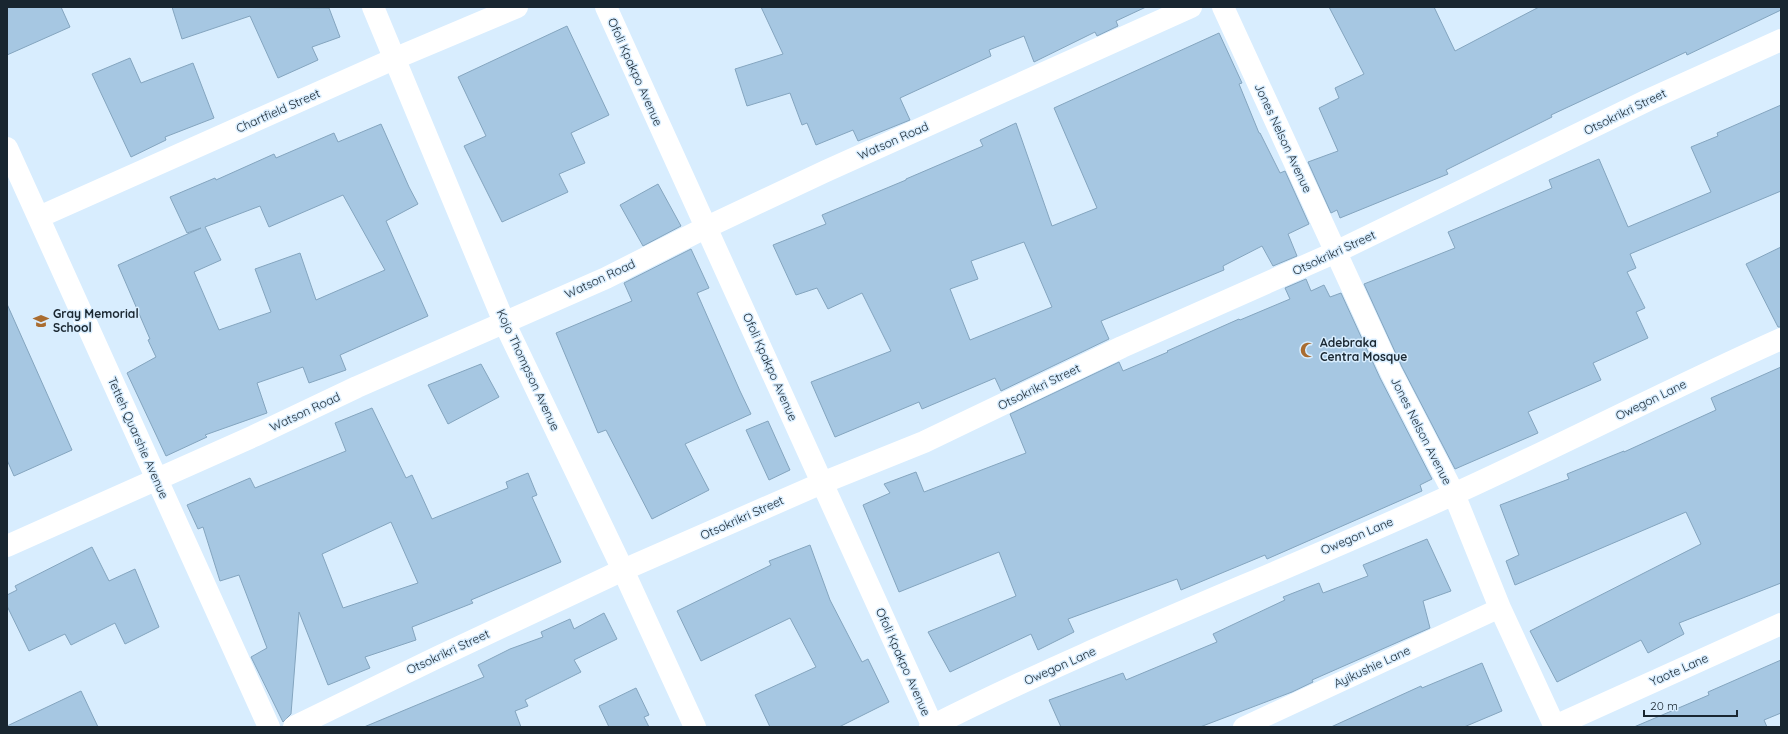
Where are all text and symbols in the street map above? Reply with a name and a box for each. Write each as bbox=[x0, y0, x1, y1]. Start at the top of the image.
street label: Ofoli Kpakpo Avenue bbox=[605, 15, 666, 128]
street label: Jones Nelson Avenue bbox=[1251, 81, 1316, 195]
street label: Chartfield Street bbox=[234, 85, 322, 136]
street label: Otsokrikri Street bbox=[1581, 85, 1668, 138]
street label: Watson Road bbox=[855, 118, 931, 163]
street label: Otsokrikri Street bbox=[1290, 227, 1378, 278]
street label: Watson Road bbox=[562, 256, 637, 301]
place label: Gray Memorial School bbox=[53, 306, 139, 335]
street label: Kojo Thompson Avenue bbox=[494, 307, 563, 433]
street label: Ofoli Kpakpo Avenue bbox=[740, 310, 801, 423]
school or university icon: Gray Memorial School bbox=[32, 312, 50, 330]
place label: Adebraka Centra Mosque bbox=[1320, 335, 1407, 364]
mosque icon: Adebraka Centra Mosque bbox=[1299, 341, 1317, 359]
street label: Otsokrikri Street bbox=[995, 360, 1082, 413]
street label: Jones Nelson Avenue bbox=[1388, 374, 1455, 487]
street label: Tetteh Quarshie Avenue bbox=[105, 375, 172, 501]
street label: Owegon Lane bbox=[1613, 376, 1689, 423]
street label: Watson Road bbox=[267, 389, 342, 434]
street label: Otsokrikri Street bbox=[698, 492, 786, 543]
street label: Owegon Lane bbox=[1318, 514, 1395, 557]
street label: Ofoli Kpakpo Avenue bbox=[873, 605, 934, 718]
street label: Otsokrikri Street bbox=[404, 626, 492, 677]
street label: Ayikushie Lane bbox=[1331, 642, 1413, 691]
street label: Owegon Lane bbox=[1022, 643, 1098, 688]
street label: Yaote Lane bbox=[1647, 650, 1710, 689]
scale bar bbox=[1644, 692, 1737, 718]
text: 20 m bbox=[1650, 698, 1678, 713]

